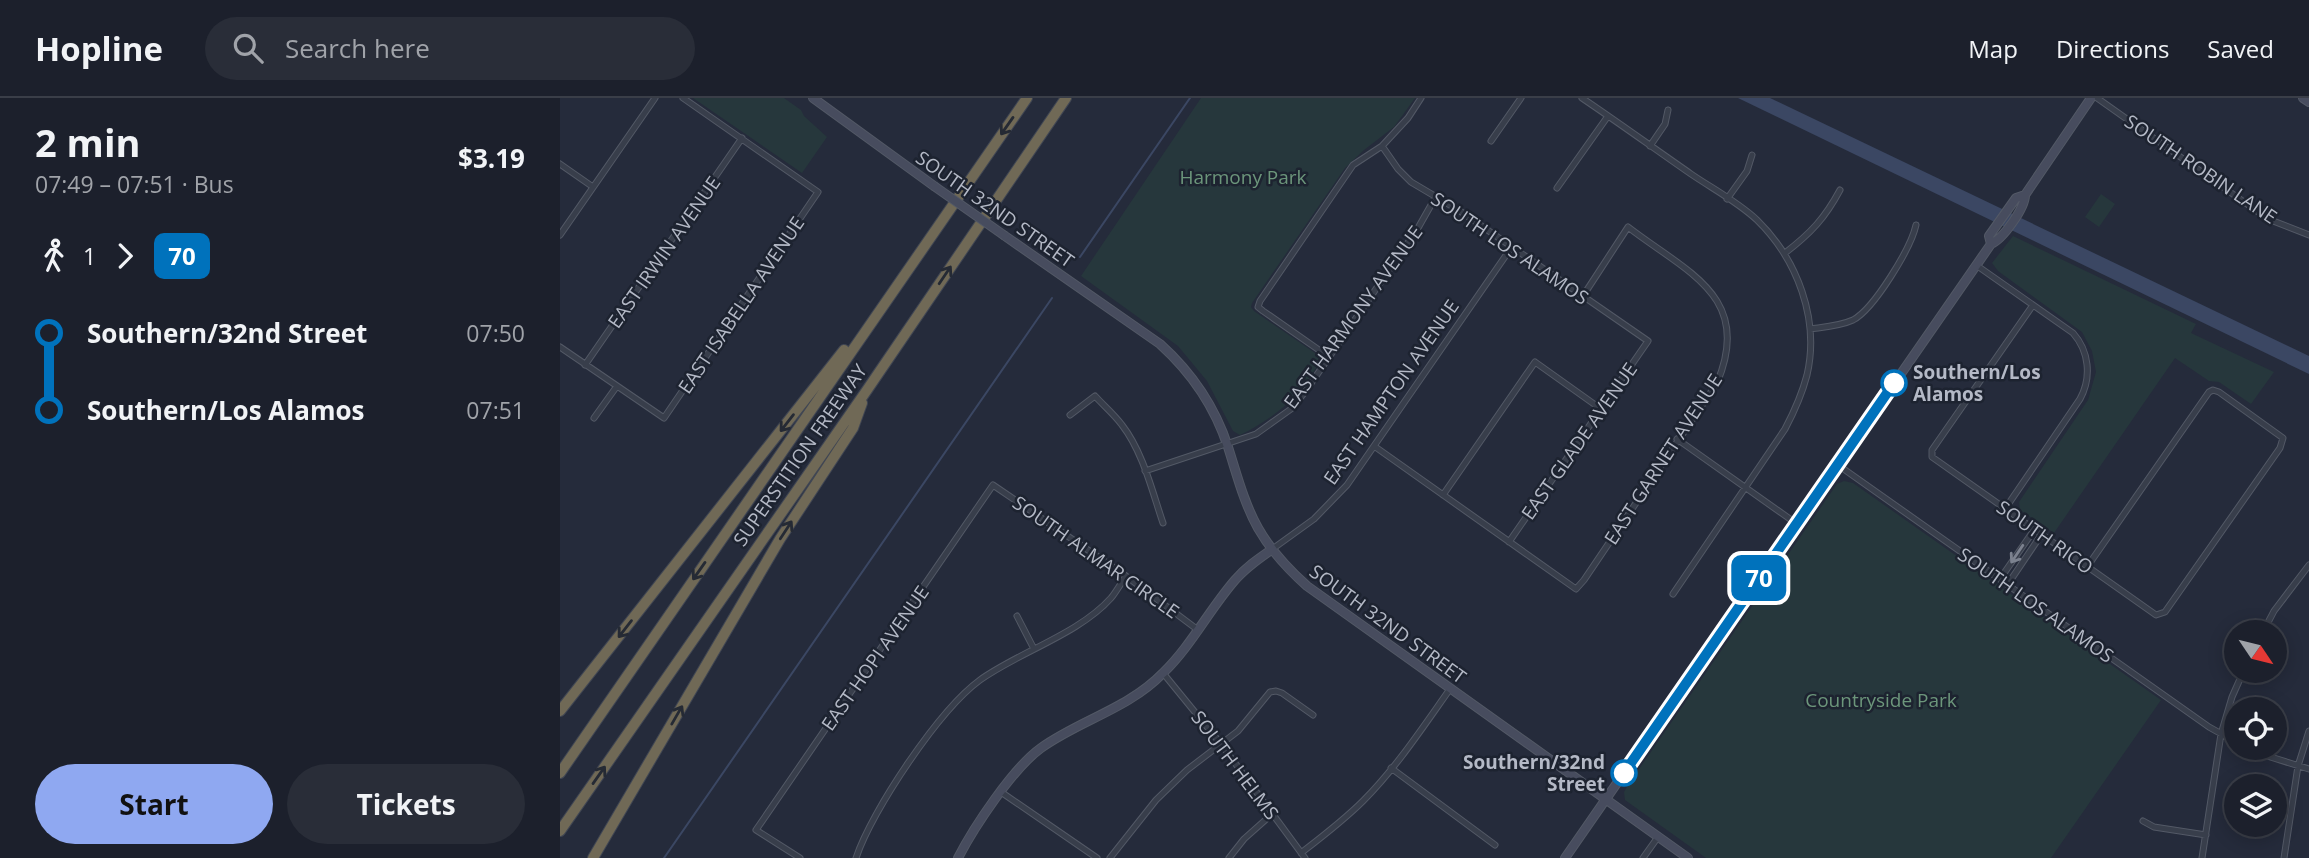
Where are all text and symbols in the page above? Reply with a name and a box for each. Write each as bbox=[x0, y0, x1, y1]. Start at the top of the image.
search box bbox=[205, 17, 695, 80]
text: Hopline bbox=[35, 26, 163, 71]
icon: search bbox=[229, 29, 267, 67]
text: Search here bbox=[285, 30, 430, 66]
text: Map bbox=[1968, 32, 2018, 65]
text: Directions bbox=[2056, 32, 2169, 65]
text: Saved bbox=[2207, 32, 2274, 65]
street label: SOUTH ROBIN LANE bbox=[2120, 108, 2282, 230]
text: 2 min bbox=[35, 116, 140, 168]
one-way arrow bbox=[1000, 116, 1014, 135]
text: $3.19 bbox=[458, 140, 525, 176]
street label: SOUTH 32ND STREET bbox=[911, 145, 1080, 274]
park label: Harmony Park bbox=[1179, 164, 1307, 190]
text: 07:49 – 07:51 · Bus bbox=[35, 168, 234, 200]
street label: EAST IRWIN AVENUE bbox=[602, 171, 726, 333]
street label: SOUTH LOS ALAMOS bbox=[1426, 186, 1594, 310]
street label: EAST ISABELLA AVENUE bbox=[672, 211, 810, 399]
street label: EAST HARMONY AVENUE bbox=[1278, 220, 1428, 414]
icon: walk bbox=[35, 237, 73, 275]
icon: forward bbox=[106, 237, 144, 275]
text: 70 bbox=[168, 239, 196, 272]
text: 1 bbox=[83, 240, 96, 272]
one-way arrow bbox=[938, 266, 952, 285]
street label: EAST HAMPTON AVENUE bbox=[1317, 294, 1465, 490]
text: Southern/32nd Street bbox=[87, 315, 367, 351]
text: 07:50 bbox=[466, 317, 525, 349]
street label: EAST GLADE AVENUE bbox=[1515, 357, 1643, 525]
street label: SUPERSTITION FREEWAY bbox=[727, 358, 873, 551]
place label: Southern/Los Alamos bbox=[1913, 359, 2041, 407]
street label: EAST GARNET AVENUE bbox=[1598, 369, 1728, 549]
marker: Southern/Los Alamos bbox=[1881, 370, 1907, 396]
text: Southern/Los Alamos bbox=[87, 392, 364, 428]
text: 07:51 bbox=[466, 394, 525, 426]
one-way arrow bbox=[779, 413, 795, 431]
street label: SOUTH ALMAR CIRCLE bbox=[1008, 490, 1184, 624]
street label: SOUTH RICO bbox=[1992, 494, 2098, 580]
one-way arrow bbox=[779, 521, 793, 541]
street label: SOUTH LOS ALAMOS bbox=[1953, 541, 2119, 669]
one-way arrow bbox=[2010, 544, 2024, 563]
line badge: 70 bbox=[1728, 555, 1790, 601]
street label: SOUTH 32ND STREET bbox=[1305, 558, 1472, 690]
one-way arrow bbox=[692, 561, 707, 580]
text: 70 bbox=[1745, 561, 1773, 594]
street label: EAST HOPI AVENUE bbox=[815, 580, 935, 736]
one-way arrow bbox=[617, 619, 632, 637]
north arrow bbox=[2224, 620, 2287, 682]
map controls bbox=[2224, 620, 2287, 837]
park label: Countryside Park bbox=[1805, 687, 1957, 713]
button: locate bbox=[2224, 697, 2287, 760]
one-way arrow bbox=[670, 705, 684, 725]
street label: SOUTH HELMS bbox=[1185, 705, 1285, 825]
place label: Southern/32nd Street bbox=[1463, 749, 1605, 797]
marker: Southern/32nd Street bbox=[1611, 760, 1637, 786]
button: Start bbox=[35, 764, 273, 844]
button: Tickets bbox=[287, 764, 525, 844]
one-way arrow bbox=[592, 766, 606, 785]
button: layers bbox=[2224, 774, 2287, 837]

